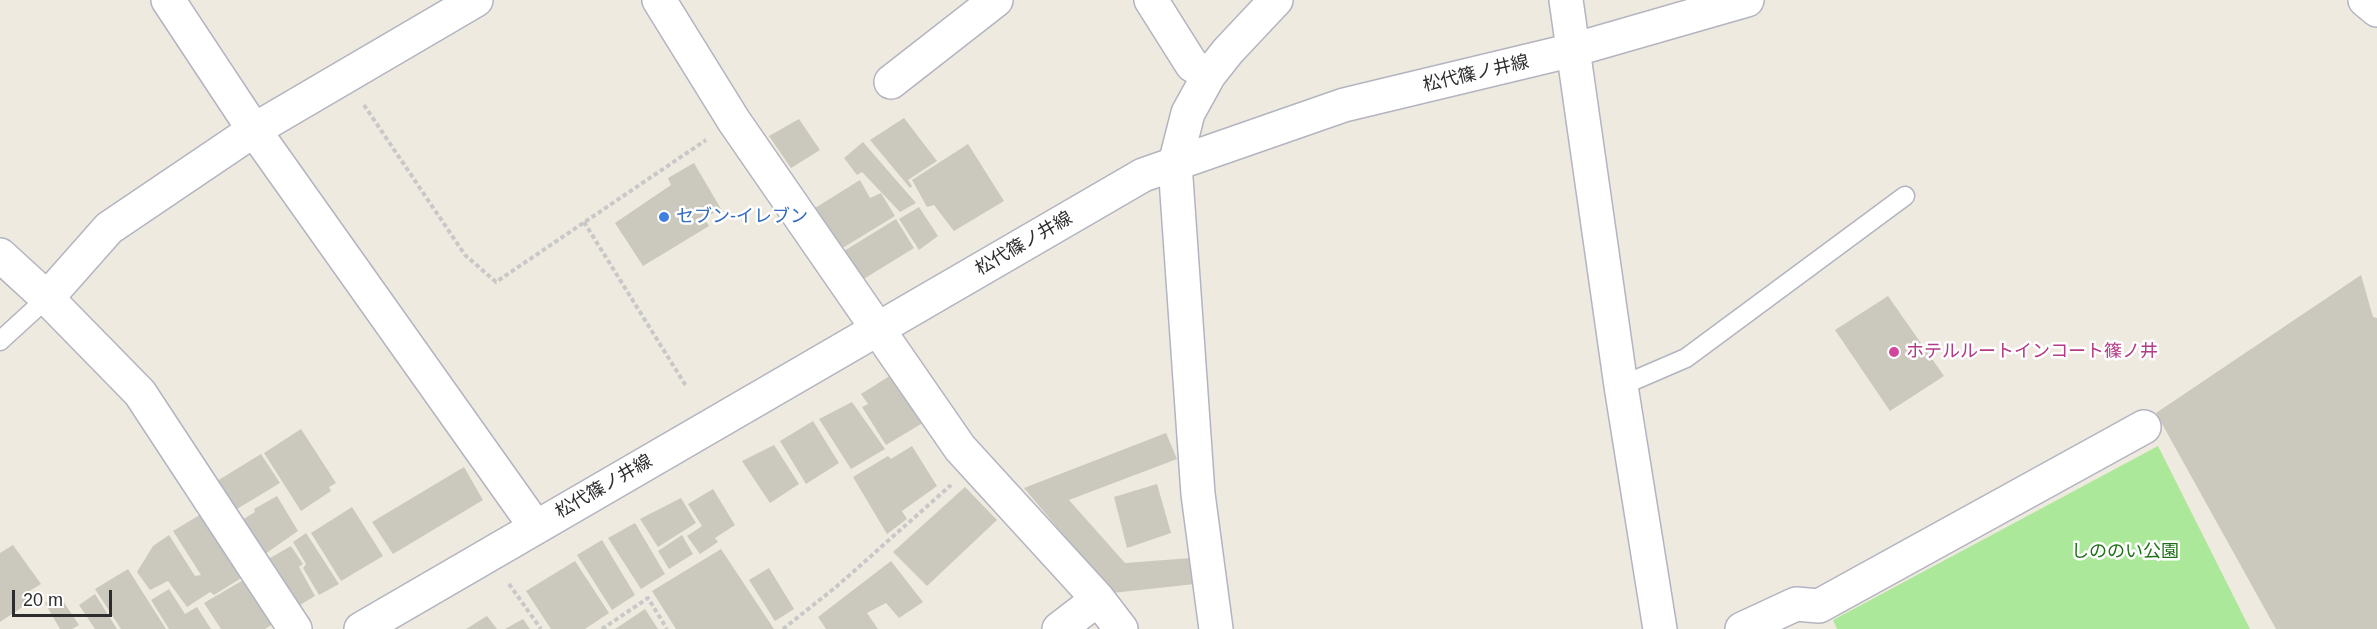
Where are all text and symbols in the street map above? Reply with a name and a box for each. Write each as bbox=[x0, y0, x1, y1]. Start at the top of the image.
street label: 松代篠ノ井線 bbox=[1421, 51, 1531, 97]
place label: セブン-イレブン bbox=[676, 206, 808, 228]
street label: 松代篠ノ井線 bbox=[972, 208, 1076, 280]
marker: セブン-イレブン bbox=[657, 210, 671, 224]
place label: ホテルルートインコート篠ノ井 bbox=[1906, 341, 2158, 363]
marker: ホテルルートインコート篠ノ井 bbox=[1887, 345, 1901, 359]
street label: 松代篠ノ井線 bbox=[552, 451, 656, 523]
park label: しののい公園 bbox=[2071, 541, 2179, 563]
scale bar bbox=[15, 578, 116, 616]
text: 20 m bbox=[23, 590, 63, 610]

